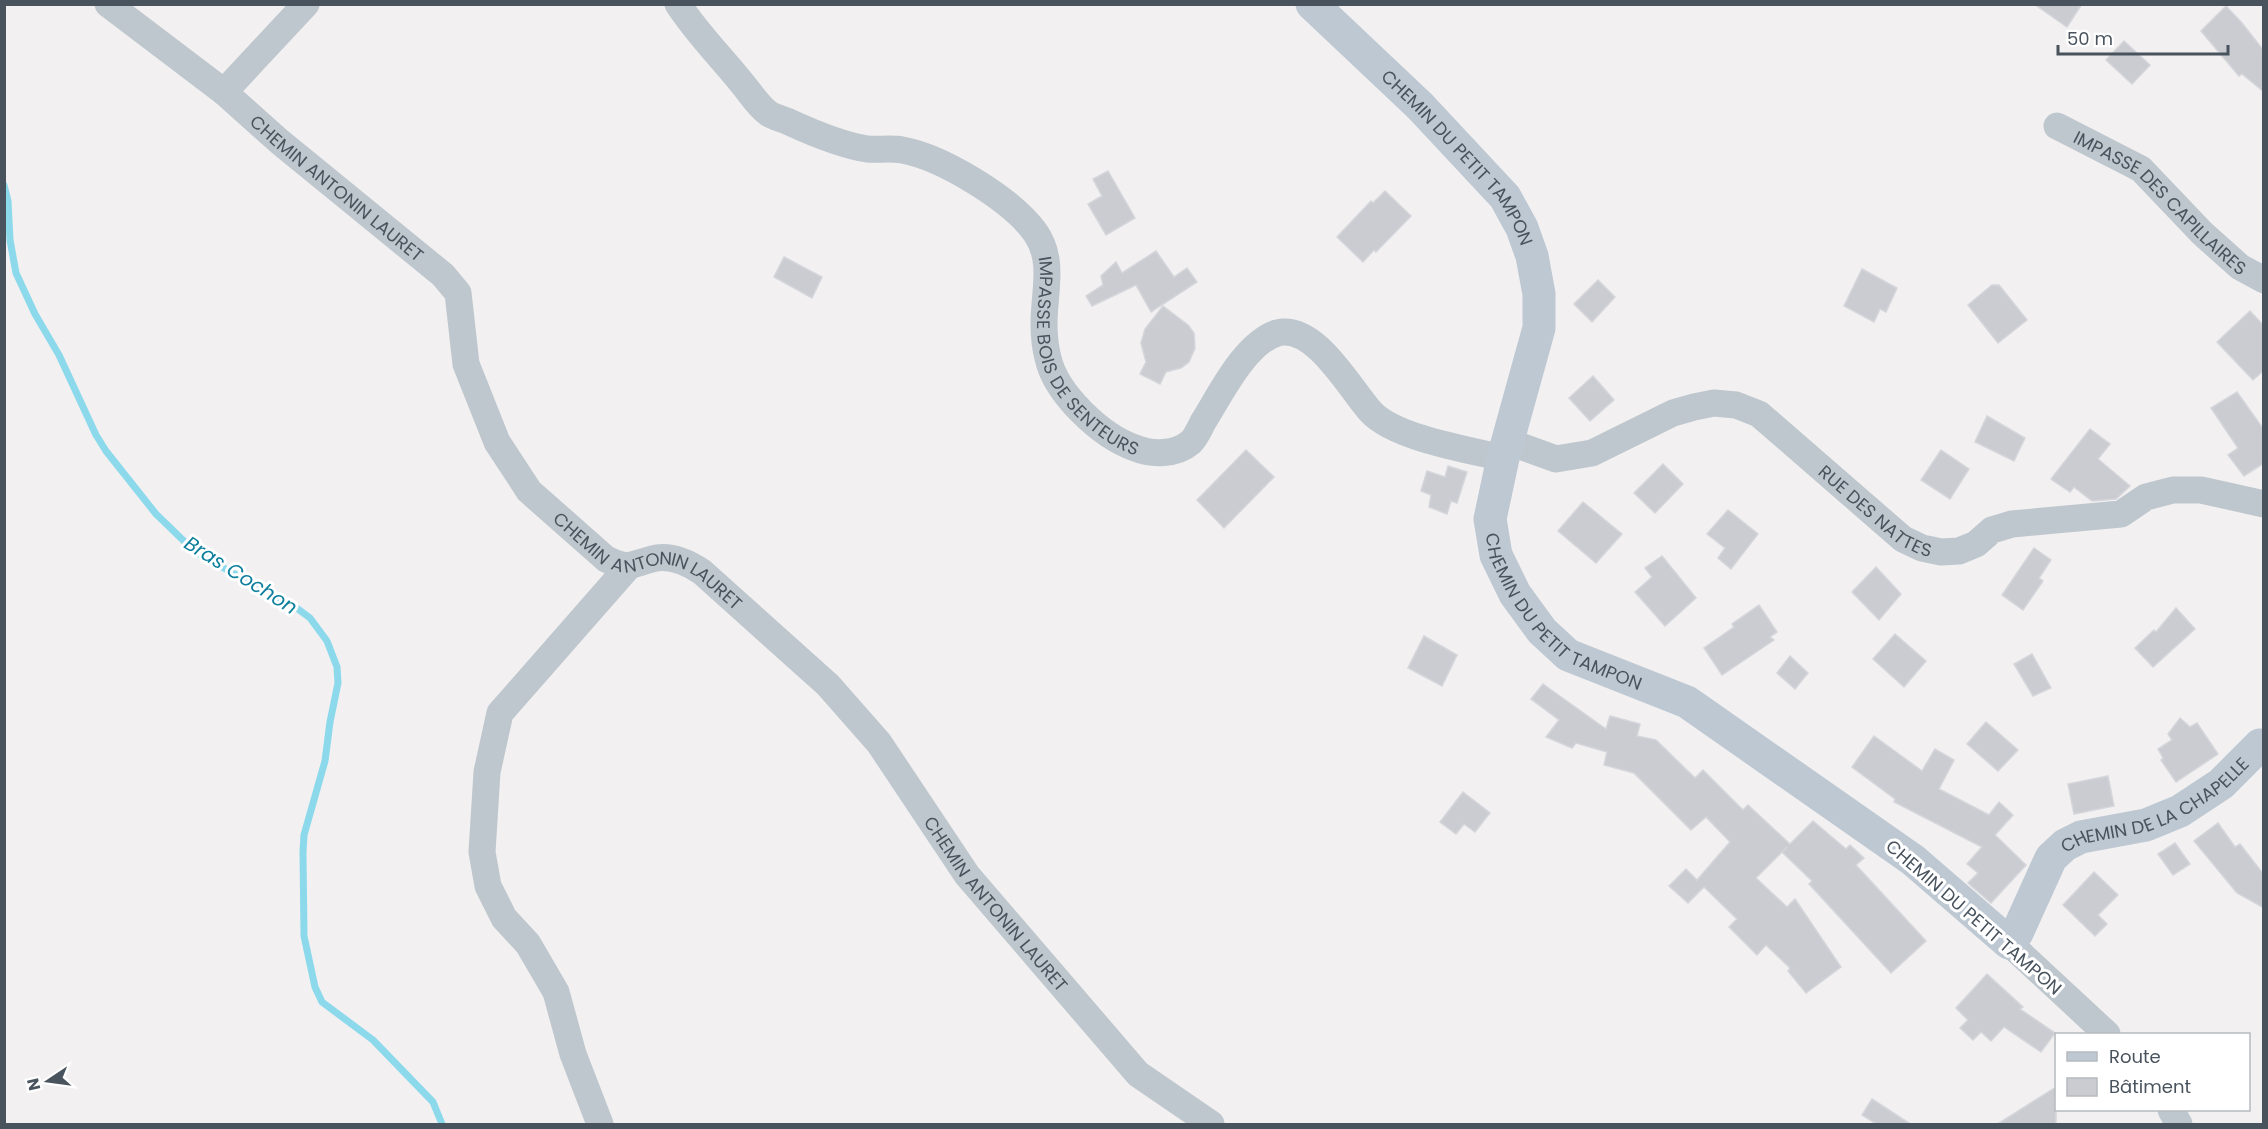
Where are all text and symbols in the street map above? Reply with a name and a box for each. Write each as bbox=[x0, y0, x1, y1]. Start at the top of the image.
scale bar bbox=[2058, 18, 2228, 56]
text: 50 m bbox=[2067, 26, 2113, 51]
street label: CHEMIN DU PETIT TAMPON bbox=[1376, 64, 1540, 249]
street label: CHEMIN ANTONIN LAURET bbox=[245, 109, 429, 267]
street label: IMPASSE DES CAPILLAIRES bbox=[2070, 124, 2251, 281]
street label: IMPASSE BOIS DE SENTEURS bbox=[1031, 254, 1143, 461]
street label: RUE DES NATTES bbox=[1813, 459, 1934, 562]
street label: CHEMIN ANTONIN LAURET bbox=[548, 506, 748, 615]
water label: Bras Cochon bbox=[179, 529, 303, 621]
street label: CHEMIN DU PETIT TAMPON bbox=[1480, 531, 1646, 696]
street label: CHEMIN DE LA CHAPELLE bbox=[2056, 751, 2254, 858]
street label: CHEMIN ANTONIN LAURET bbox=[918, 811, 1074, 997]
street label: CHEMIN DU PETIT TAMPON bbox=[1881, 834, 2067, 1000]
legend bbox=[2055, 1033, 2250, 1111]
text: Route bbox=[2109, 1044, 2161, 1069]
north arrow bbox=[18, 1051, 78, 1111]
text: Bâtiment bbox=[2109, 1074, 2191, 1099]
text: N bbox=[21, 1076, 46, 1093]

